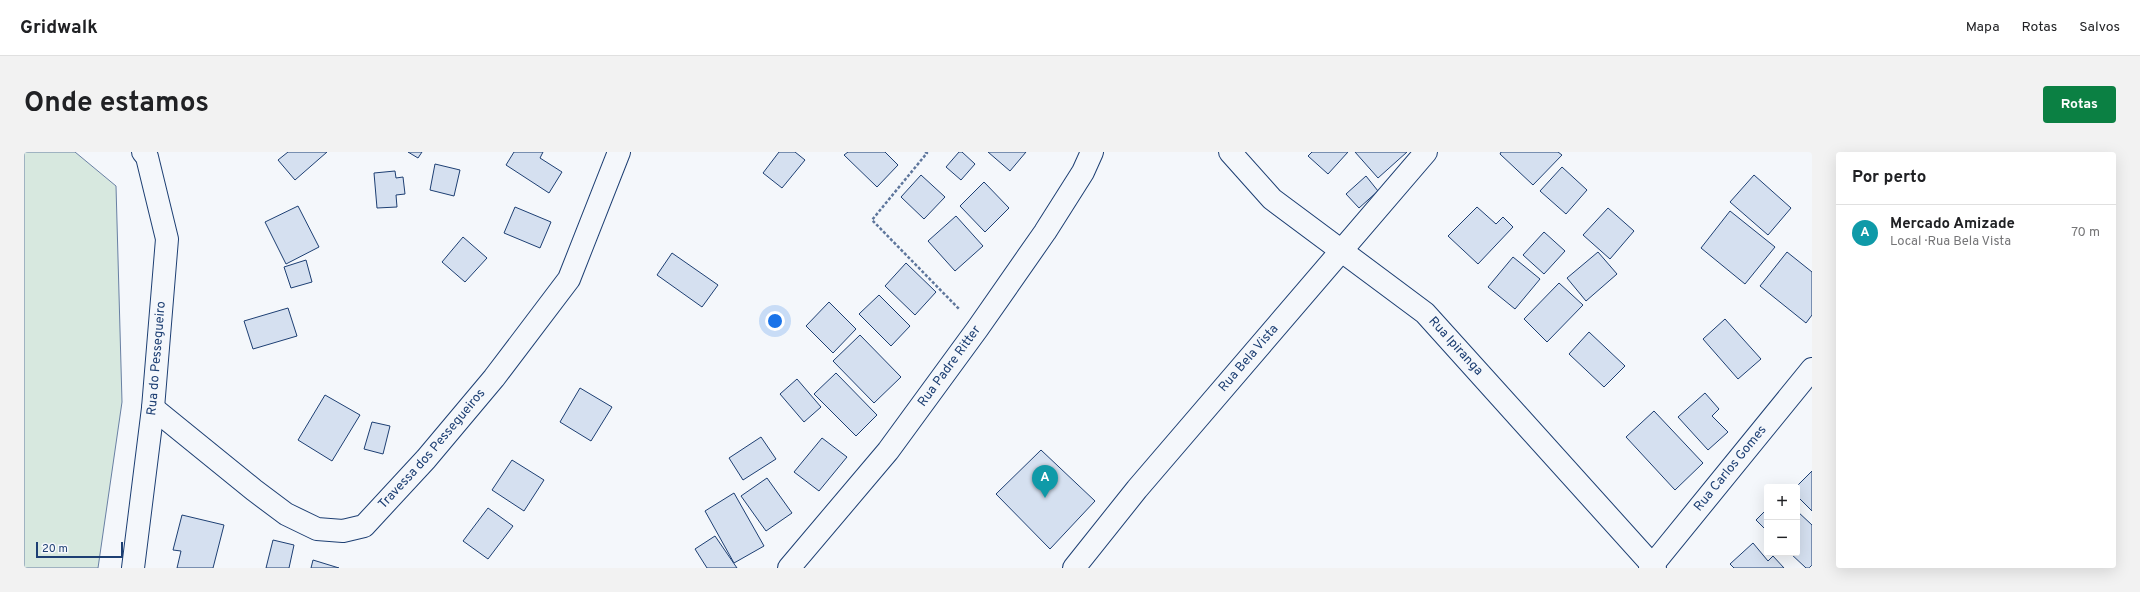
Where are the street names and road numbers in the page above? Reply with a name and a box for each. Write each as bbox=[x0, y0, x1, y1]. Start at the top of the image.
street label: Rua do Pessegueiro bbox=[144, 301, 170, 417]
street label: Rua Ipiranga bbox=[1425, 314, 1486, 379]
street label: Rua Bela Vista bbox=[1216, 322, 1282, 395]
street label: Rua Padre Ritter bbox=[915, 323, 985, 410]
street label: Travessa dos Pessegueiros bbox=[376, 386, 489, 513]
street label: Rua Carlos Gomes bbox=[1691, 422, 1771, 515]

